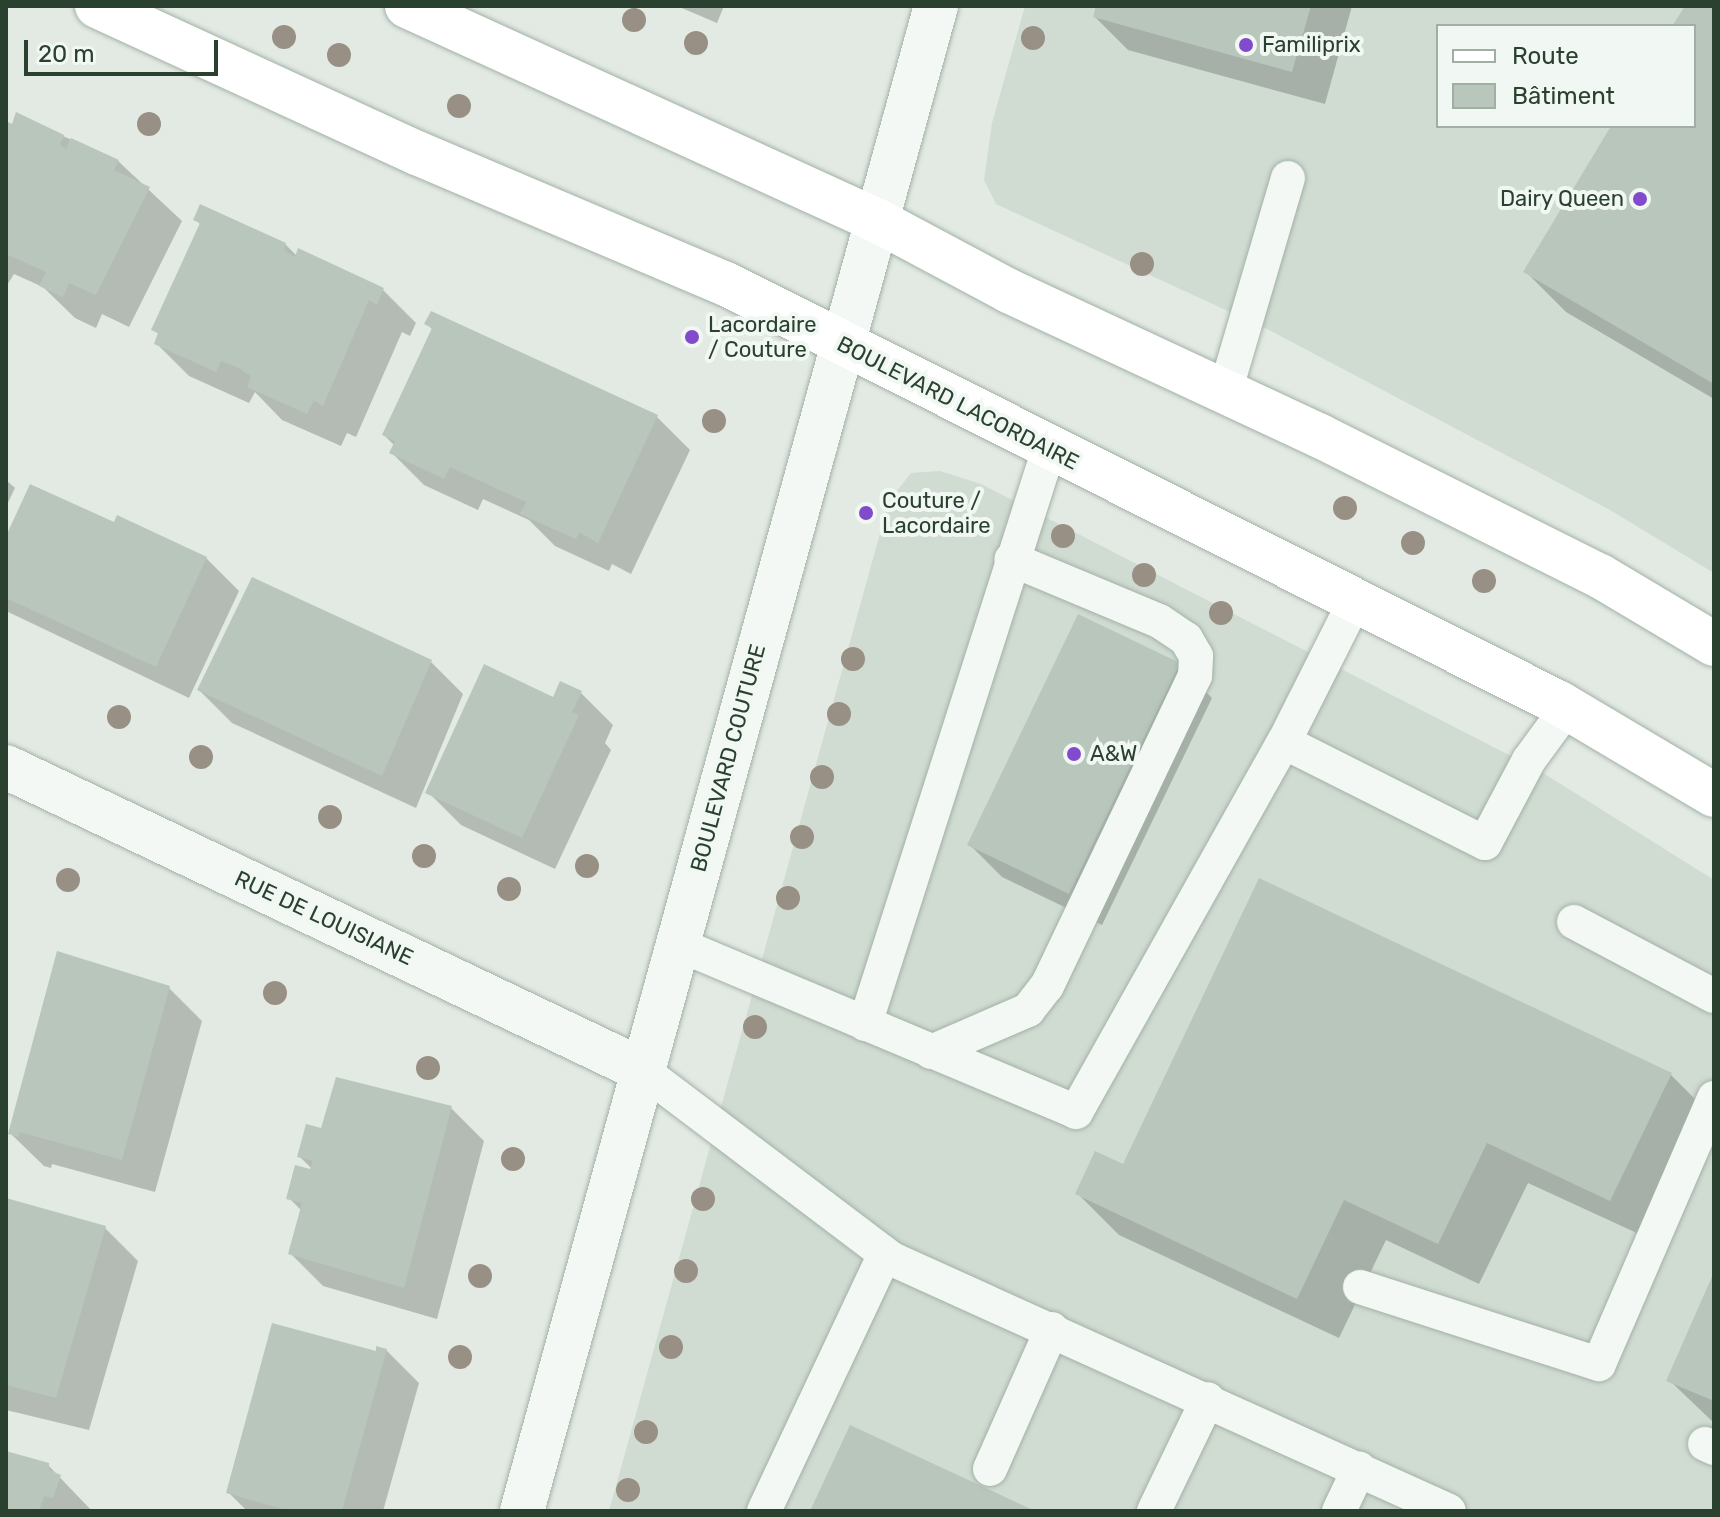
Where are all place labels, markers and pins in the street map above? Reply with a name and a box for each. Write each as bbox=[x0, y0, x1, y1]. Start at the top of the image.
place label: Familiprix bbox=[1262, 32, 1361, 58]
marker: Familiprix bbox=[1237, 36, 1255, 54]
place label: Dairy Queen bbox=[1499, 186, 1624, 212]
marker: Dairy Queen bbox=[1631, 190, 1649, 208]
place label: Lacordaire / Couture bbox=[708, 311, 816, 362]
marker: Lacordaire / Couture bbox=[683, 328, 701, 346]
place label: Couture / Lacordaire bbox=[882, 487, 990, 538]
marker: Couture / Lacordaire bbox=[857, 504, 875, 522]
place label: A&W bbox=[1090, 741, 1137, 767]
marker: A&W bbox=[1065, 745, 1083, 763]

